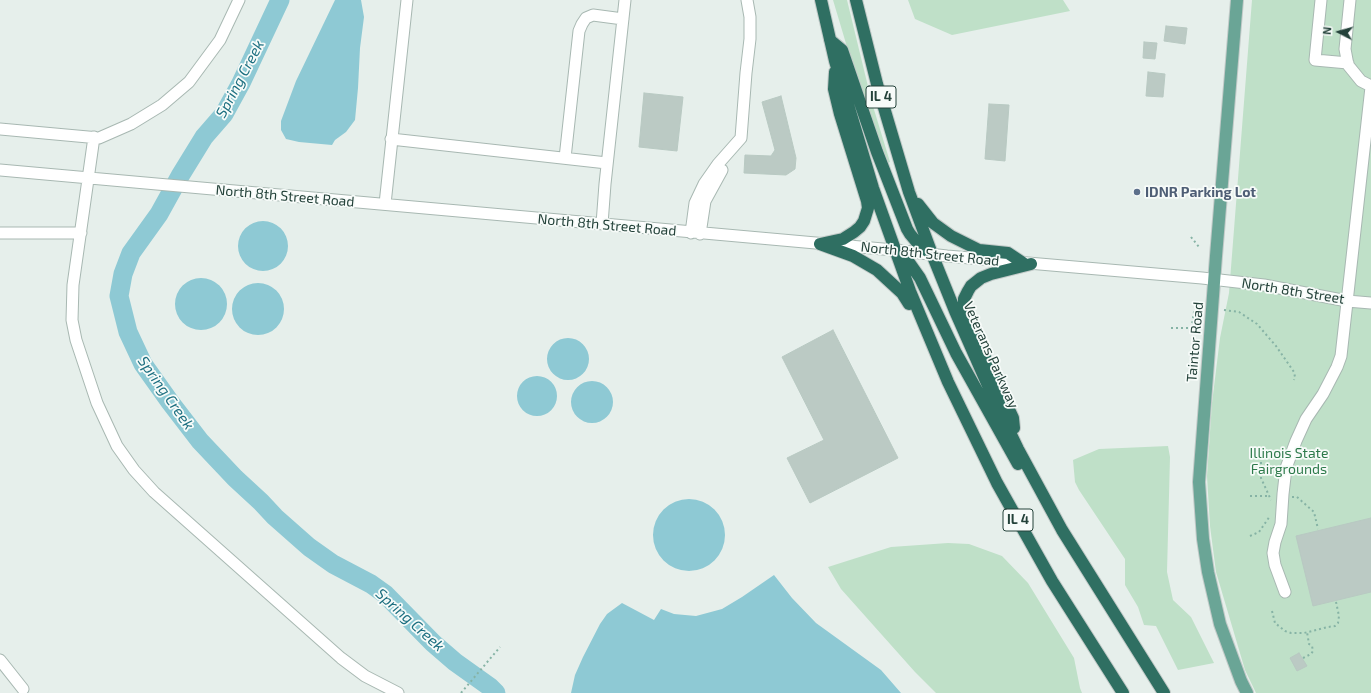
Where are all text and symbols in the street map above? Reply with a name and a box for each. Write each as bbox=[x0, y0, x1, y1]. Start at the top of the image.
north arrow bbox=[1319, 12, 1359, 52]
text: N bbox=[1320, 26, 1333, 35]
water label: Spring Creek bbox=[212, 37, 268, 121]
road number: IL 4 bbox=[866, 86, 896, 108]
street label: North 8th Street Road bbox=[215, 182, 355, 210]
place label: IDNR Parking Lot bbox=[1145, 184, 1256, 200]
marker: IDNR Parking Lot bbox=[1132, 187, 1142, 197]
street label: North 8th Street Road bbox=[537, 211, 677, 239]
street label: North 8th Street Road bbox=[860, 238, 1000, 270]
street label: North 8th Street bbox=[1240, 275, 1346, 307]
street label: Veterans Parkway bbox=[960, 299, 1022, 411]
street label: Taintor Road bbox=[1183, 301, 1207, 383]
water label: Spring Creek bbox=[134, 353, 198, 433]
park label: Illinois State Fairgrounds bbox=[1250, 445, 1328, 478]
road number: IL 4 bbox=[1003, 509, 1033, 531]
water label: Spring Creek bbox=[372, 585, 448, 655]

